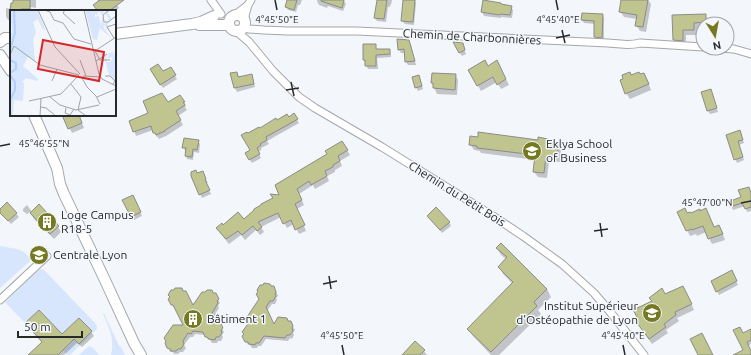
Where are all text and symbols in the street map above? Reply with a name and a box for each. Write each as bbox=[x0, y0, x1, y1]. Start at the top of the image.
inset map bbox=[10, 10, 116, 116]
text: 4°45'50"E bbox=[255, 14, 299, 25]
text: 4°45'40"E bbox=[536, 14, 580, 25]
north arrow bbox=[695, 16, 735, 56]
street label: Chemin de Charbonnières bbox=[402, 26, 542, 47]
text: N bbox=[712, 39, 722, 52]
place label: Eklya School of Business bbox=[546, 137, 613, 164]
text: 45°46'55"N bbox=[19, 138, 69, 149]
school or university icon: Eklya School of Business bbox=[521, 140, 543, 162]
street label: Chemin du Petit Bois bbox=[406, 158, 508, 229]
text: 45°47'00"N bbox=[682, 197, 732, 208]
place label: Loge Campus R18-5 bbox=[61, 208, 133, 235]
building icon: Loge Campus R18-5 bbox=[36, 211, 58, 233]
school or university icon: Centrale Lyon bbox=[28, 244, 50, 266]
place label: Centrale Lyon bbox=[53, 248, 127, 261]
place label: Institut Supérieur d'Ostéopathie de Lyon bbox=[516, 299, 638, 326]
school or university icon: Institut Supérieur d'Ostéopathie de Lyon bbox=[641, 302, 663, 324]
building icon: Bâtiment 1 bbox=[182, 308, 204, 330]
place label: Bâtiment 1 bbox=[207, 312, 267, 325]
scale bar bbox=[18, 313, 82, 339]
text: 50 m bbox=[24, 320, 51, 333]
text: 4°45'50"E bbox=[320, 330, 364, 341]
text: 4°45'40"E bbox=[601, 330, 645, 341]

